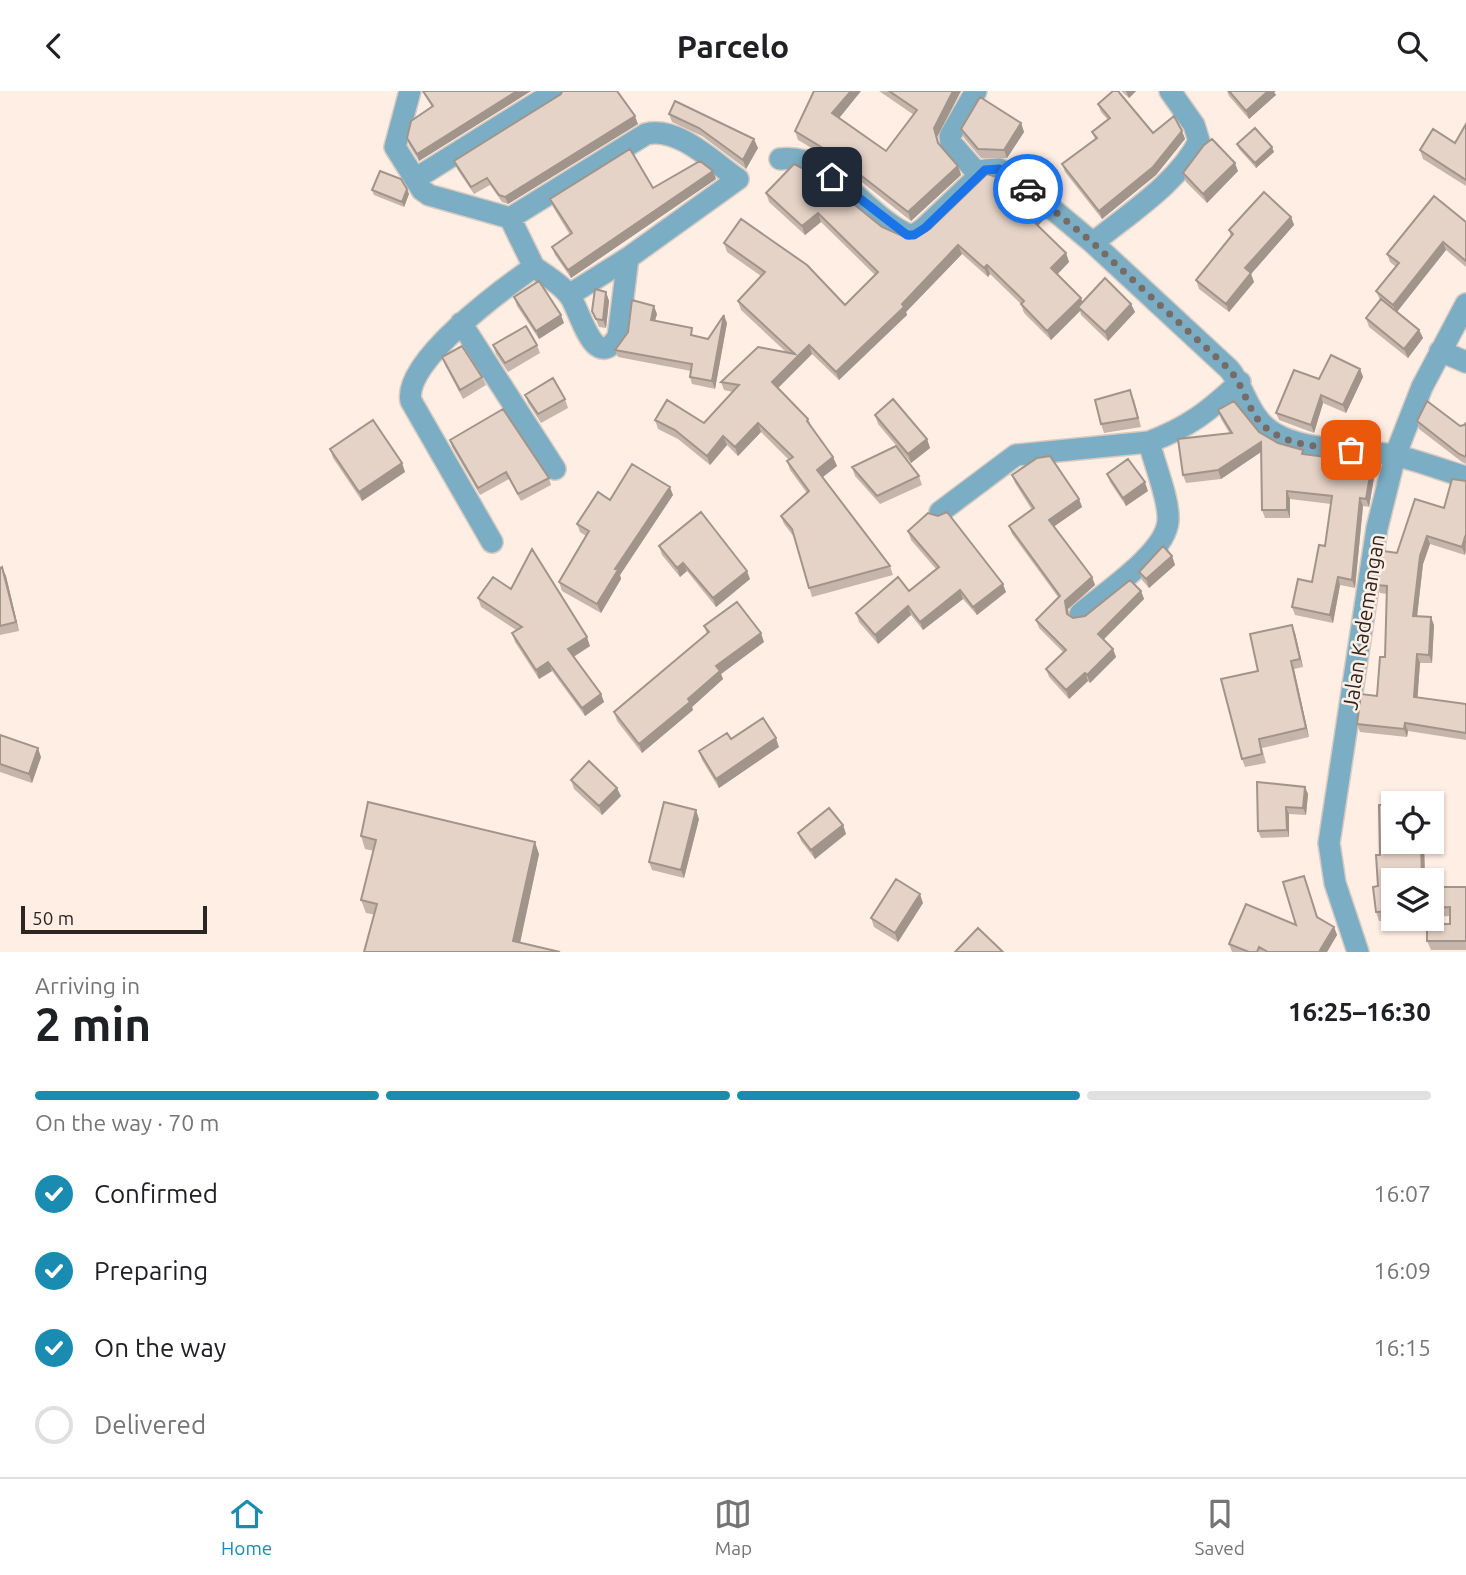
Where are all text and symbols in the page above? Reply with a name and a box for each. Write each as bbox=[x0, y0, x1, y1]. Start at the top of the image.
icon: back bbox=[35, 27, 73, 65]
icon: search bbox=[1393, 27, 1431, 65]
text: Parcelo bbox=[677, 28, 789, 64]
pin bbox=[802, 147, 862, 207]
courier bbox=[993, 154, 1063, 224]
icon: home bbox=[813, 158, 851, 196]
icon: car bbox=[1009, 170, 1047, 208]
pin bbox=[1321, 420, 1381, 480]
icon: bag bbox=[1332, 431, 1370, 469]
street label: Jalan Kademangan bbox=[1337, 532, 1389, 712]
map controls bbox=[1381, 791, 1444, 931]
button: locate bbox=[1381, 791, 1444, 854]
button: layers bbox=[1381, 868, 1444, 931]
scale bar bbox=[21, 903, 206, 935]
text: 50 m bbox=[32, 907, 74, 929]
text: Arriving in bbox=[35, 973, 140, 998]
text: 16:25–16:30 bbox=[1288, 997, 1431, 1026]
text: 2 min bbox=[35, 998, 151, 1050]
text: On the way · 70 m bbox=[35, 1110, 219, 1135]
icon: check bbox=[35, 1175, 73, 1213]
text: Confirmed bbox=[94, 1179, 218, 1208]
text: 16:07 bbox=[1373, 1181, 1431, 1206]
icon: check bbox=[35, 1252, 73, 1290]
text: Preparing bbox=[94, 1256, 208, 1285]
text: 16:09 bbox=[1373, 1258, 1431, 1283]
icon: check bbox=[35, 1329, 73, 1367]
text: On the way bbox=[94, 1333, 226, 1362]
text: 16:15 bbox=[1373, 1335, 1431, 1360]
text: Delivered bbox=[94, 1410, 206, 1439]
tab: Home bbox=[221, 1495, 272, 1559]
tab: Map bbox=[714, 1495, 752, 1559]
tab: Saved bbox=[1194, 1495, 1245, 1559]

